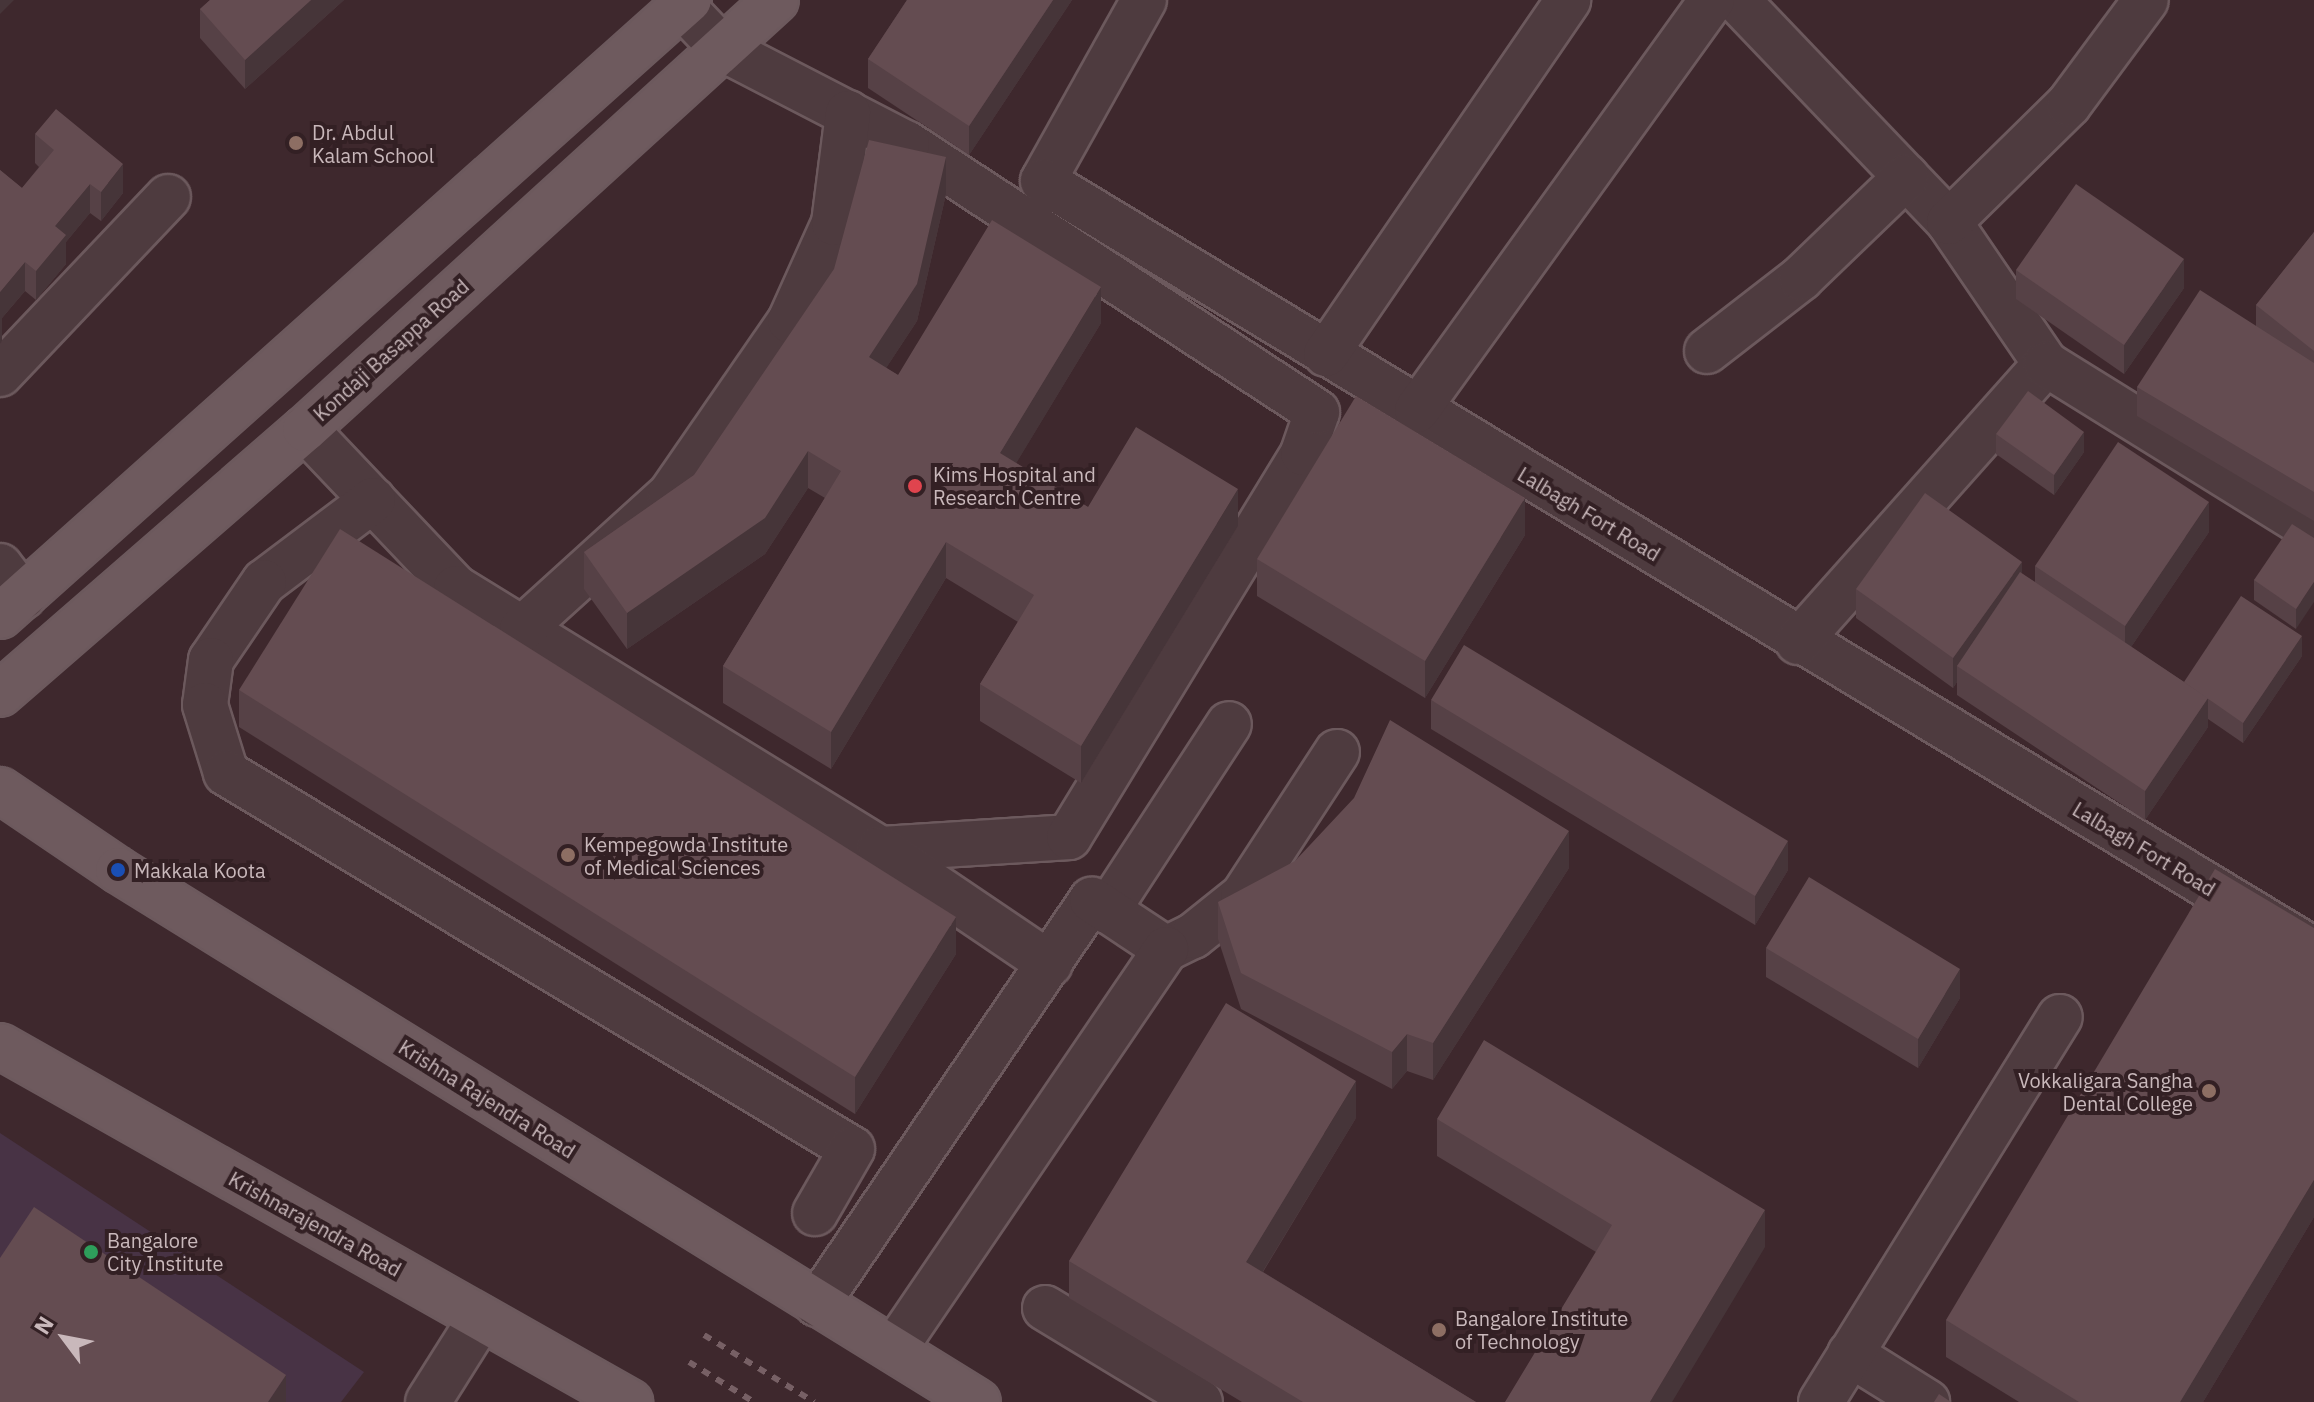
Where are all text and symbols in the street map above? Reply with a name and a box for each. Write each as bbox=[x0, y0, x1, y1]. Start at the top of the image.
place label: Dr. Abdul Kalam School bbox=[312, 120, 434, 167]
marker: Dr. Abdul Kalam School bbox=[287, 134, 305, 152]
street label: Kondaji Basappa Road bbox=[308, 274, 474, 426]
place label: Kims Hospital and Research Centre bbox=[933, 462, 1096, 509]
street label: Lalbagh Fort Road bbox=[1513, 462, 1665, 566]
marker: Kims Hospital and Research Centre bbox=[904, 475, 926, 497]
street label: Lalbagh Fort Road bbox=[2068, 797, 2220, 901]
place label: Kempegowda Institute of Medical Sciences bbox=[584, 832, 788, 879]
marker: Kempegowda Institute of Medical Sciences bbox=[559, 846, 577, 864]
place label: Makkala Koota bbox=[134, 858, 266, 882]
marker: Makkala Koota bbox=[109, 861, 127, 879]
street label: Krishna Rajendra Road bbox=[394, 1035, 580, 1163]
place label: Vokkaligara Sangha Dental College bbox=[2018, 1068, 2193, 1115]
marker: Vokkaligara Sangha Dental College bbox=[2200, 1082, 2218, 1100]
street label: Krishnarajendra Road bbox=[225, 1167, 405, 1281]
place label: Bangalore City Institute bbox=[107, 1228, 223, 1275]
marker: Bangalore City Institute bbox=[82, 1243, 100, 1261]
north arrow bbox=[24, 1298, 104, 1378]
place label: Bangalore Institute of Technology bbox=[1455, 1306, 1628, 1353]
text: N bbox=[27, 1311, 60, 1339]
marker: Bangalore Institute of Technology bbox=[1430, 1321, 1448, 1339]

